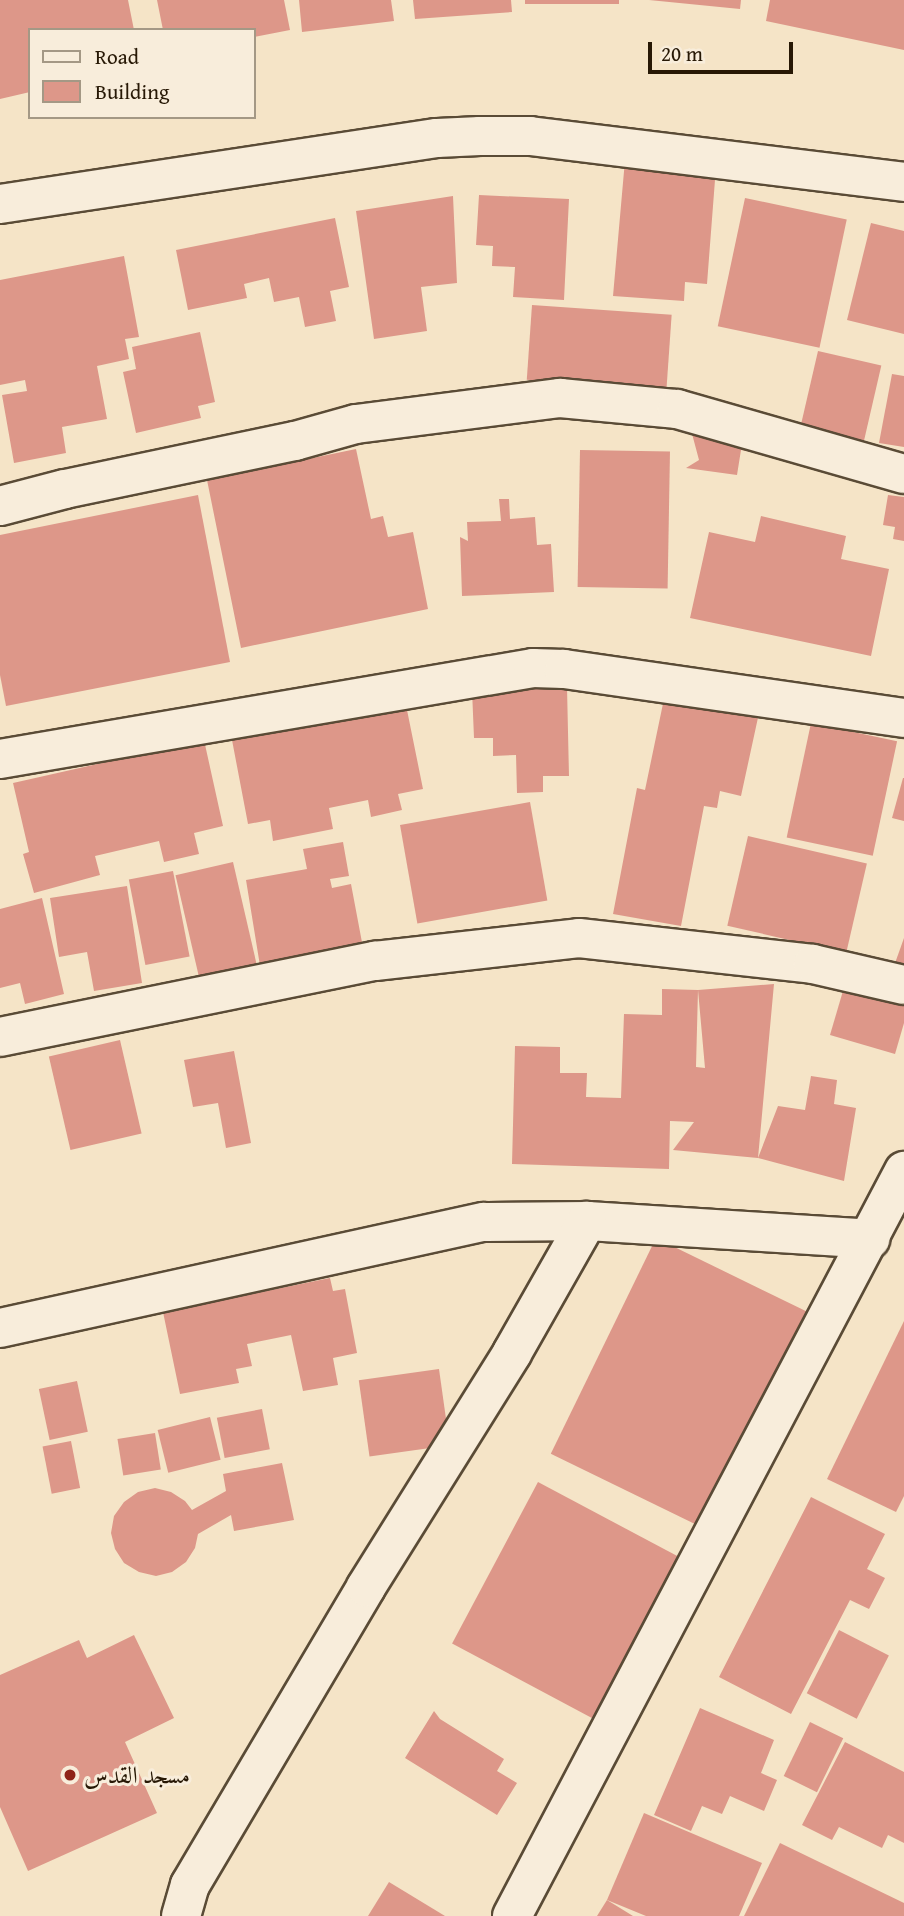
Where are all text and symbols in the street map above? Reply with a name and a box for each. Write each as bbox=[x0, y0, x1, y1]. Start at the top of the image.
legend bbox=[28, 28, 256, 119]
scale bar bbox=[652, 28, 797, 72]
text: 20 m bbox=[661, 38, 703, 69]
text: Road bbox=[95, 41, 139, 72]
text: Building bbox=[95, 76, 169, 107]
place label: مسجد القدس bbox=[84, 1761, 190, 1789]
marker: مسجد القدس bbox=[62, 1767, 78, 1783]

